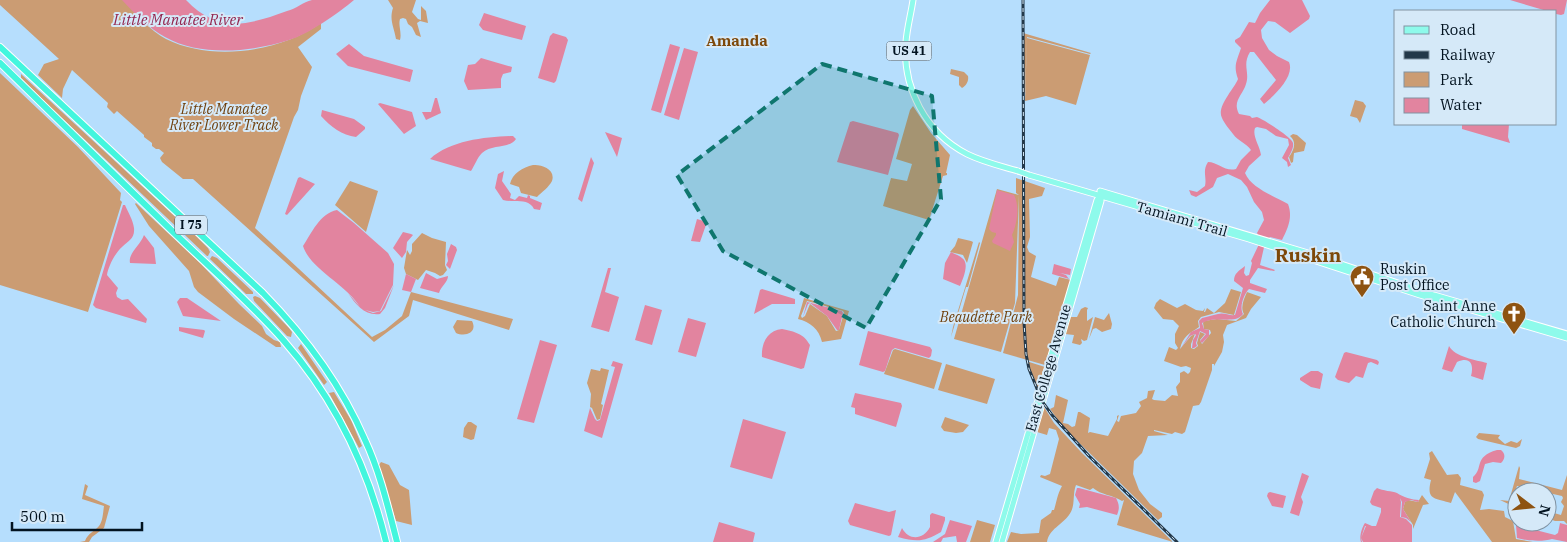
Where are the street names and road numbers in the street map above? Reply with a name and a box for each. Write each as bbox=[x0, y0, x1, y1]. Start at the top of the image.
road number: US 41 bbox=[886, 41, 932, 60]
street label: Tamiami Trail bbox=[1134, 197, 1230, 241]
road number: I 75 bbox=[175, 216, 207, 234]
street label: East College Avenue bbox=[1021, 302, 1075, 434]

